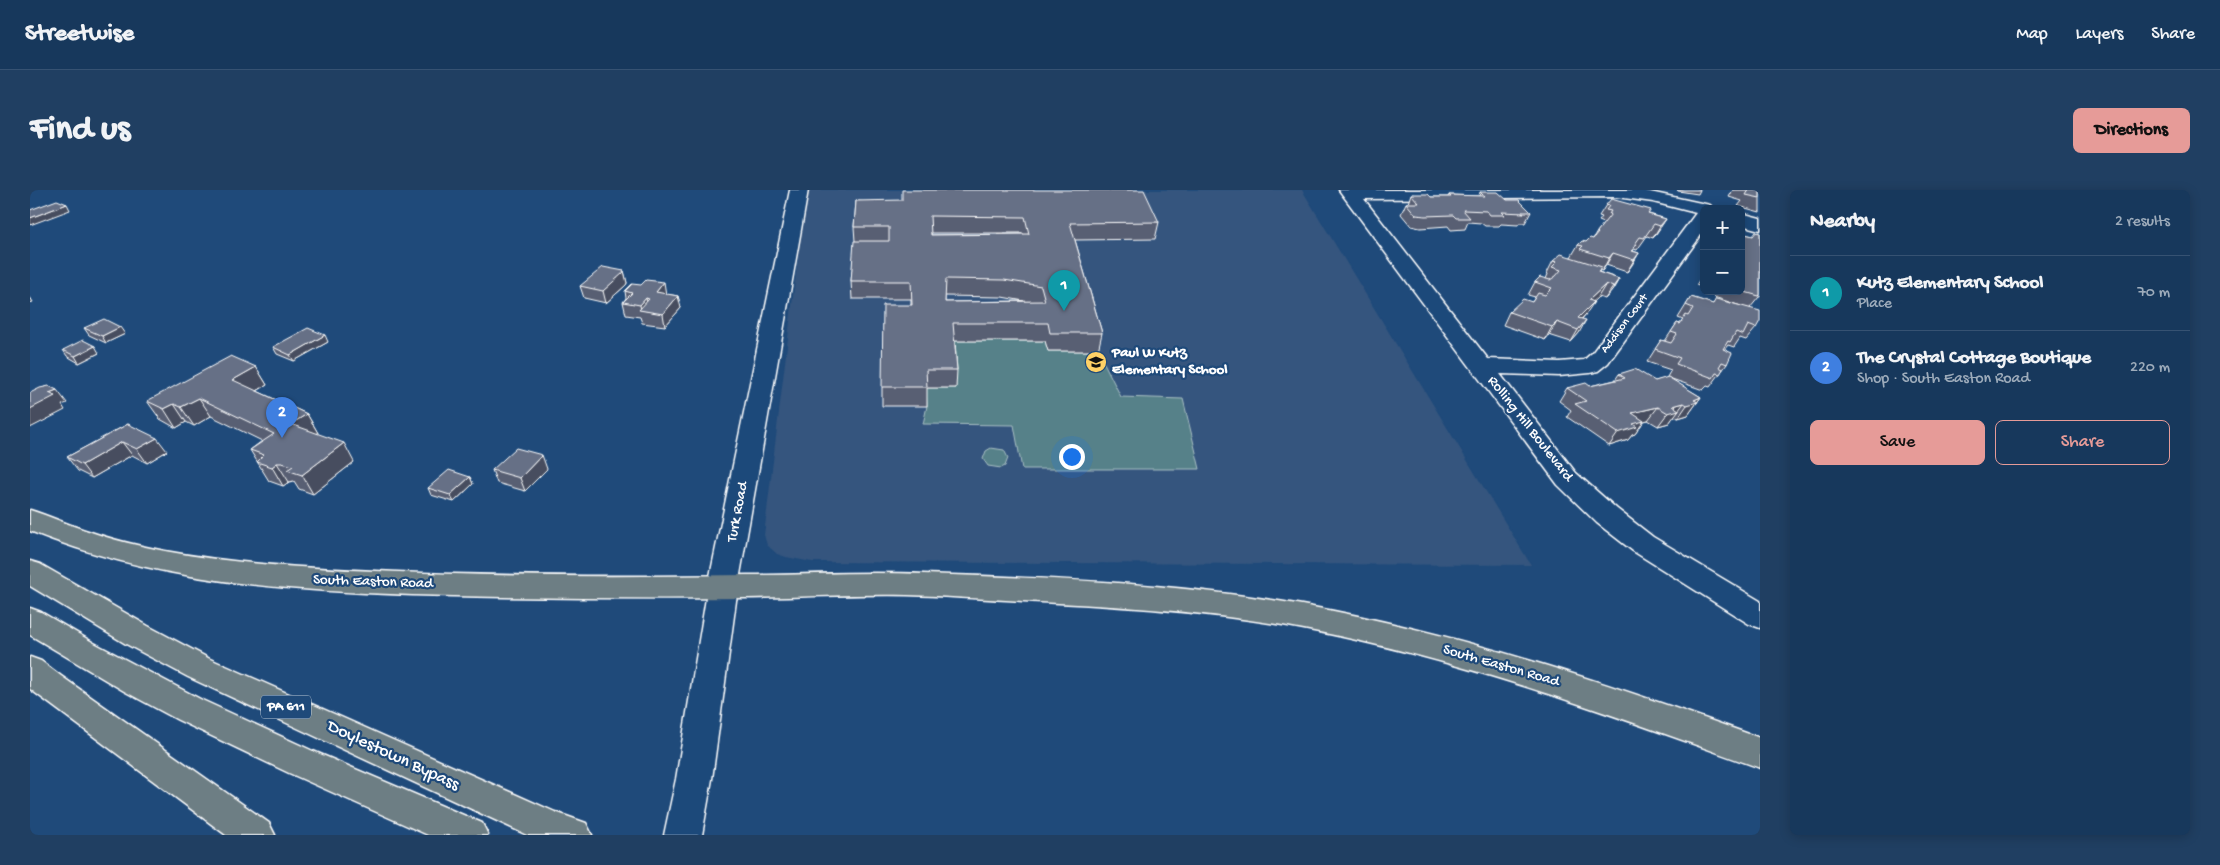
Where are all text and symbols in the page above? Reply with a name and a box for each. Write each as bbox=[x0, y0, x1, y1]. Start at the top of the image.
text: Streetwise bbox=[25, 20, 134, 49]
text: Map bbox=[2016, 24, 2048, 45]
text: Layers bbox=[2076, 24, 2123, 45]
text: Share bbox=[2151, 24, 2195, 45]
button: Directions bbox=[2073, 108, 2190, 153]
text: Find us bbox=[30, 110, 130, 151]
map controls bbox=[1700, 205, 1745, 295]
button: + bbox=[1700, 205, 1745, 250]
text: Nearby bbox=[1810, 210, 1875, 235]
text: 2 results bbox=[2115, 213, 2170, 232]
button: − bbox=[1700, 250, 1745, 295]
pin: 1 bbox=[1048, 270, 1080, 311]
text: Kutz Elementary School bbox=[1857, 272, 2043, 295]
text: 1 bbox=[1823, 284, 1829, 303]
text: 70 m bbox=[2137, 284, 2170, 303]
street label: Addison Court bbox=[1598, 291, 1652, 356]
text: Place bbox=[1857, 295, 1892, 314]
place label: Paul W Kutz Elementary School bbox=[1111, 344, 1228, 379]
text: The Crystal Cottage Boutique bbox=[1857, 347, 2091, 370]
school or university icon: Paul W Kutz Elementary School bbox=[1084, 350, 1108, 374]
text: 2 bbox=[1822, 359, 1830, 378]
text: 220 m bbox=[2130, 359, 2170, 378]
text: Shop · South Easton Road bbox=[1857, 370, 2030, 389]
street label: Rolling Hill Boulevard bbox=[1483, 373, 1578, 486]
pin: 2 bbox=[266, 397, 298, 438]
button: Save bbox=[1810, 420, 1985, 465]
button: Share bbox=[1995, 420, 2170, 465]
your location bbox=[1059, 444, 1085, 470]
street label: Turk Road bbox=[723, 479, 753, 545]
street label: South Easton Road bbox=[313, 571, 435, 593]
street label: South Easton Road bbox=[1441, 641, 1562, 692]
road number: PA 611 bbox=[261, 696, 311, 718]
street label: Doylestown Bypass bbox=[323, 716, 464, 796]

